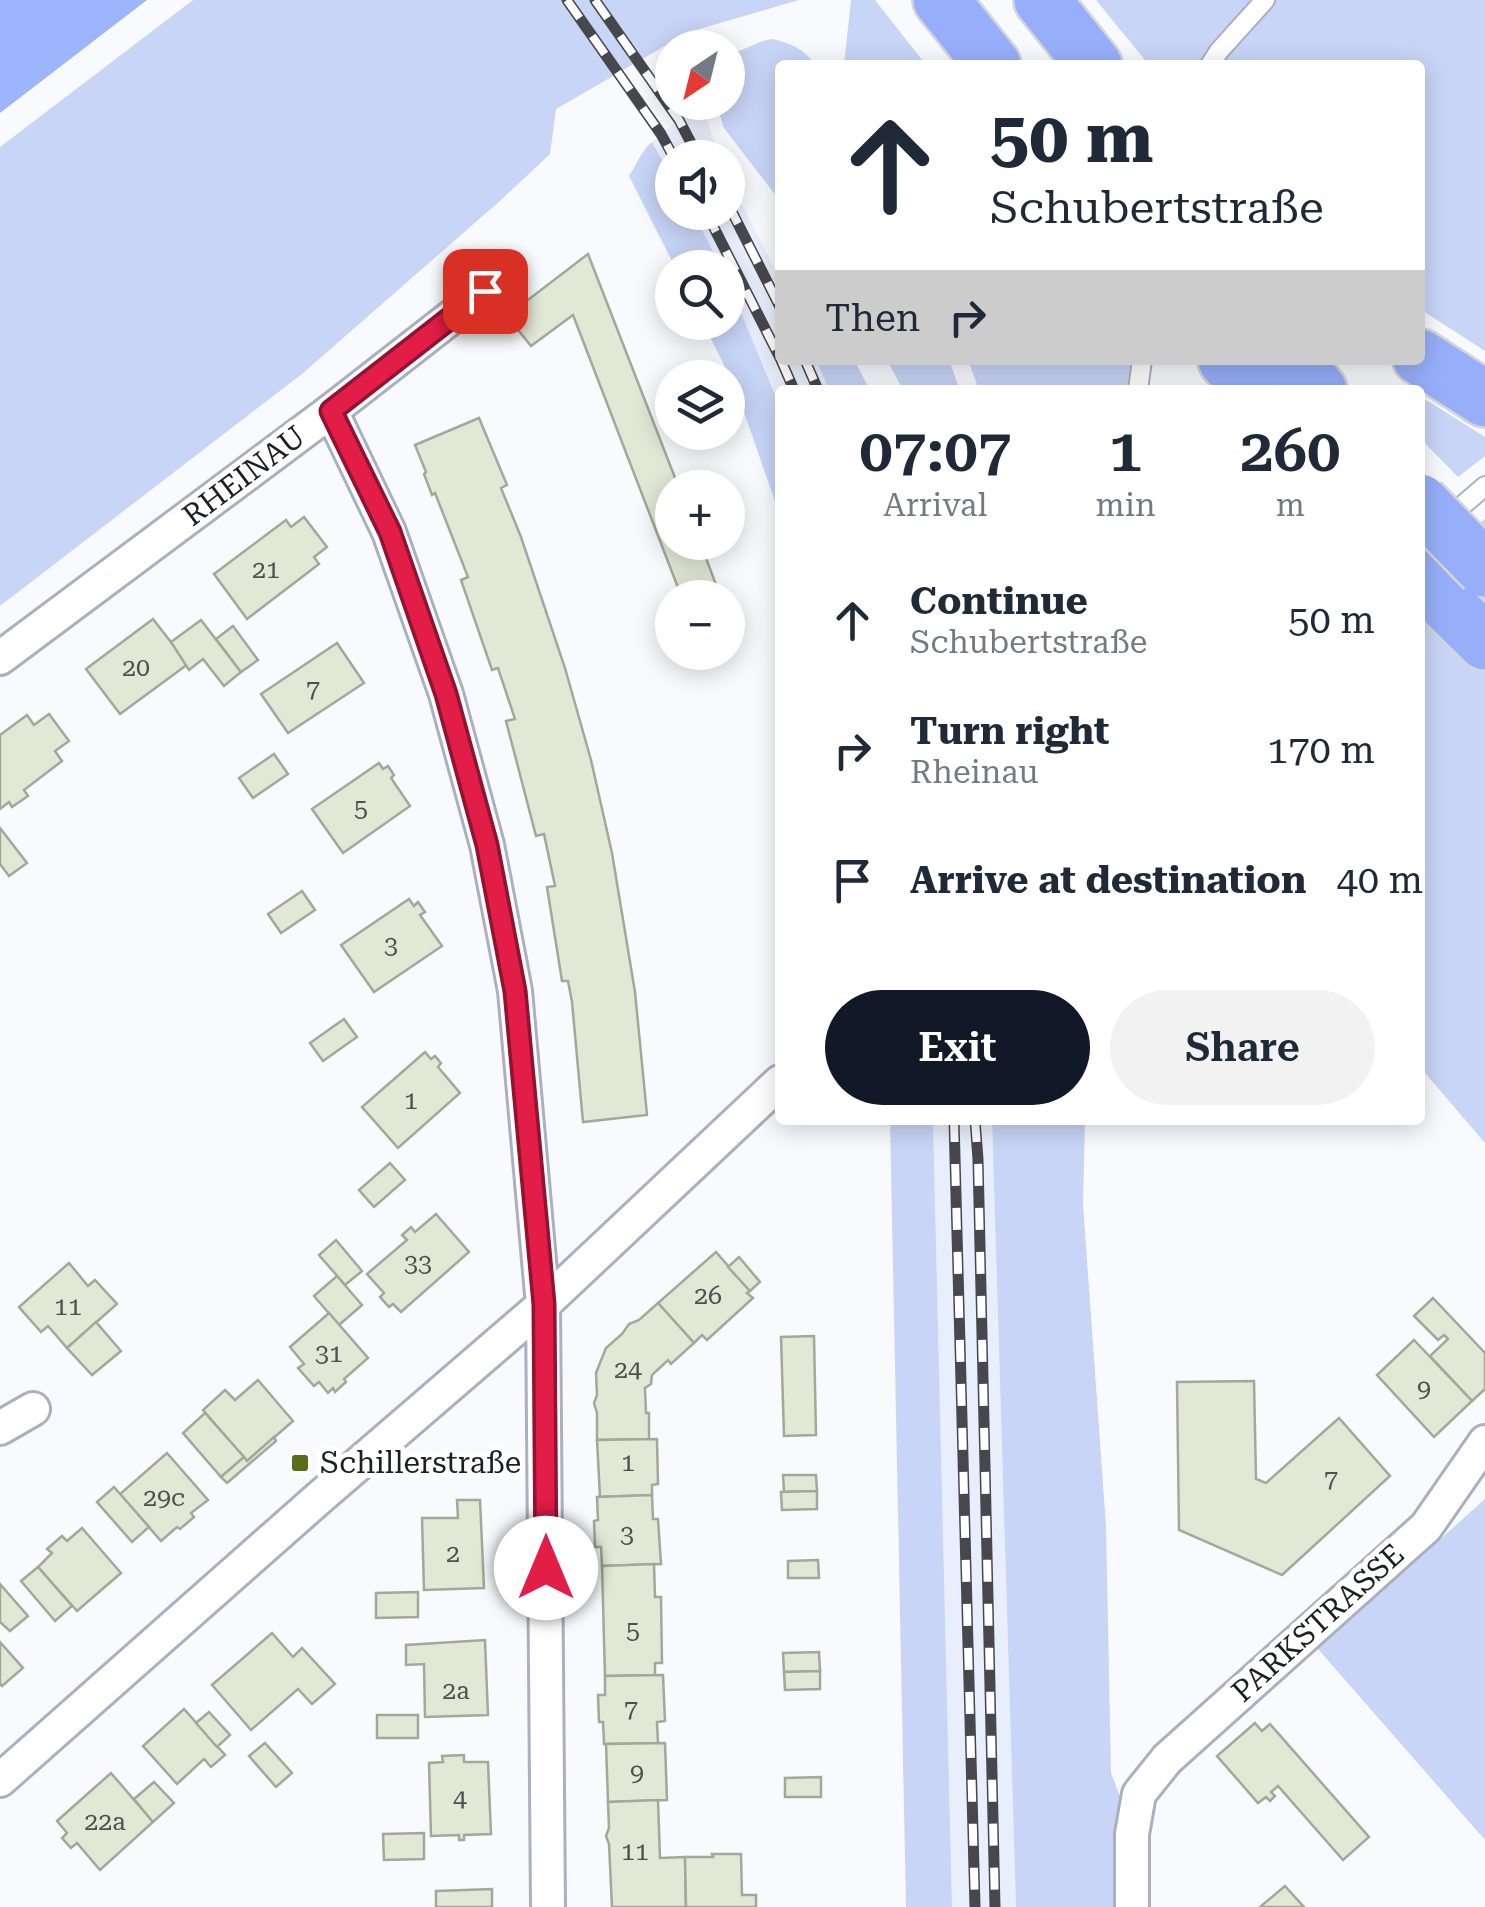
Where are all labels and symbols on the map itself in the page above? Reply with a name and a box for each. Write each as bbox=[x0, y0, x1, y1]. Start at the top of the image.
north arrow bbox=[655, 30, 745, 120]
pin bbox=[443, 249, 528, 334]
street label: RHEINAU bbox=[176, 418, 312, 533]
house number: 21 bbox=[252, 555, 280, 584]
house number: 20 bbox=[122, 653, 150, 682]
house number: 7 bbox=[306, 674, 320, 703]
house number: 5 bbox=[354, 794, 368, 823]
house number: 3 bbox=[384, 931, 398, 960]
house number: 1 bbox=[404, 1086, 418, 1115]
house number: 33 bbox=[404, 1249, 432, 1278]
house number: 26 bbox=[694, 1281, 722, 1310]
house number: 11 bbox=[54, 1292, 82, 1321]
house number: 31 bbox=[315, 1339, 343, 1368]
house number: 24 bbox=[614, 1355, 642, 1384]
house number: 9 bbox=[1417, 1374, 1431, 1403]
place label: Schillerstraße bbox=[320, 1445, 521, 1480]
house number: 1 bbox=[621, 1448, 635, 1477]
marker: Schillerstraße bbox=[289, 1452, 311, 1474]
house number: 7 bbox=[1324, 1464, 1338, 1493]
house number: 29c bbox=[143, 1483, 185, 1512]
position arrow bbox=[494, 1516, 598, 1620]
house number: 3 bbox=[620, 1520, 634, 1549]
street label: PARKSTRASSE bbox=[1225, 1536, 1411, 1709]
house number: 2 bbox=[446, 1539, 460, 1568]
house number: 5 bbox=[626, 1616, 640, 1645]
house number: 2a bbox=[442, 1676, 470, 1705]
house number: 7 bbox=[624, 1694, 638, 1723]
house number: 9 bbox=[630, 1758, 644, 1787]
house number: 4 bbox=[453, 1784, 467, 1813]
house number: 22a bbox=[84, 1807, 126, 1836]
house number: 11 bbox=[621, 1837, 649, 1866]

